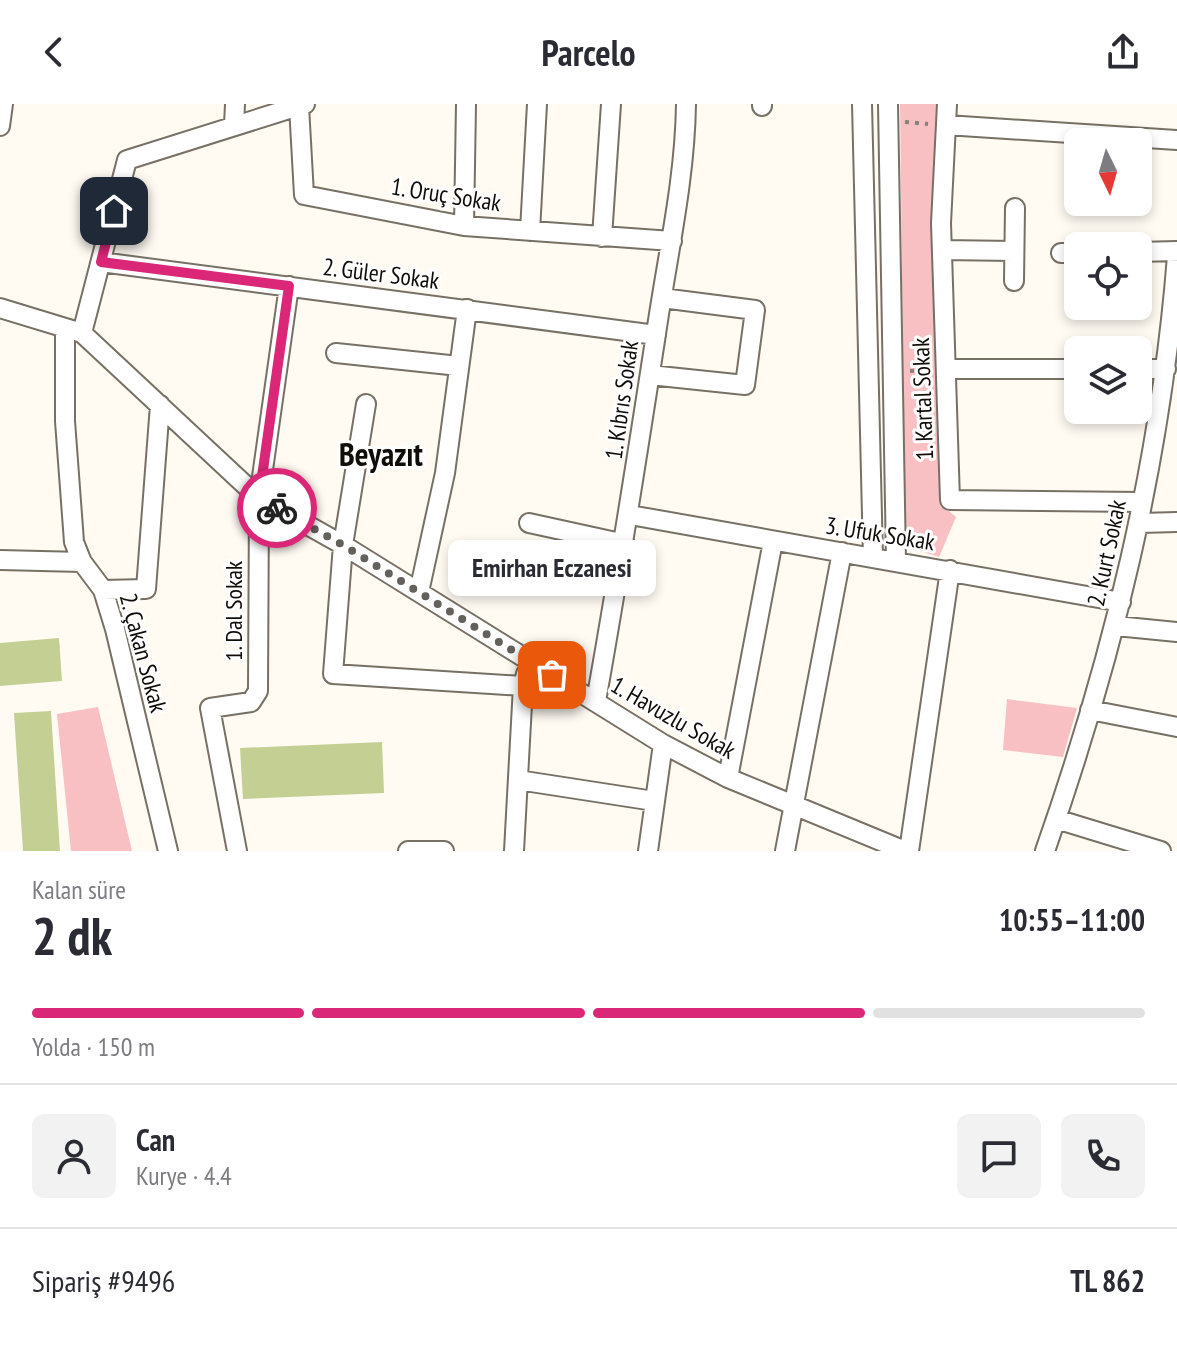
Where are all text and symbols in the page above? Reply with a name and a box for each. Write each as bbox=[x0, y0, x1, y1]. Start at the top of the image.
text: Parcelo bbox=[541, 29, 636, 76]
icon: back bbox=[32, 30, 76, 74]
icon: share bbox=[1101, 30, 1145, 74]
north arrow bbox=[1064, 128, 1152, 216]
map controls bbox=[1064, 128, 1152, 424]
street label: 1. Oruç Sokak bbox=[389, 171, 504, 219]
pin bbox=[80, 177, 148, 245]
icon: home bbox=[92, 189, 136, 233]
button: locate bbox=[1064, 232, 1152, 320]
street label: 2. Güler Sokak bbox=[321, 251, 442, 296]
button: layers bbox=[1064, 336, 1152, 424]
street label: 1. Kartal Sokak bbox=[905, 337, 940, 461]
street label: 1. Kıbrıs Sokak bbox=[598, 338, 645, 461]
district label: Beyazıt bbox=[339, 433, 424, 475]
courier bbox=[237, 468, 317, 548]
icon: bike bbox=[255, 486, 299, 530]
street label: 2. Kurt Sokak bbox=[1080, 496, 1133, 609]
street label: 3. Ufuk Sokak bbox=[823, 510, 938, 558]
callout: Emirhan Eczanesi bbox=[448, 539, 656, 595]
text: Emirhan Eczanesi bbox=[472, 551, 632, 584]
street label: 1. Dal Sokak bbox=[218, 560, 249, 661]
street label: 2. Çakan Sokak bbox=[113, 590, 174, 717]
pin bbox=[518, 641, 586, 709]
icon: bag bbox=[530, 653, 574, 697]
street label: 1. Havuzlu Sokak bbox=[605, 669, 742, 766]
text: Kalan süre bbox=[32, 873, 126, 906]
text: 10:55–11:00 bbox=[999, 900, 1145, 939]
text: 2 dk bbox=[32, 902, 112, 969]
text: Yolda · 150 m bbox=[32, 1030, 155, 1063]
button: person bbox=[32, 1114, 116, 1198]
button: chat bbox=[957, 1114, 1041, 1198]
button: phone bbox=[1061, 1114, 1145, 1198]
text: Can bbox=[136, 1120, 175, 1159]
text: Kurye · 4.4 bbox=[136, 1159, 232, 1192]
text: Sipariş #9496 bbox=[32, 1261, 175, 1300]
text: TL 862 bbox=[1070, 1261, 1145, 1300]

